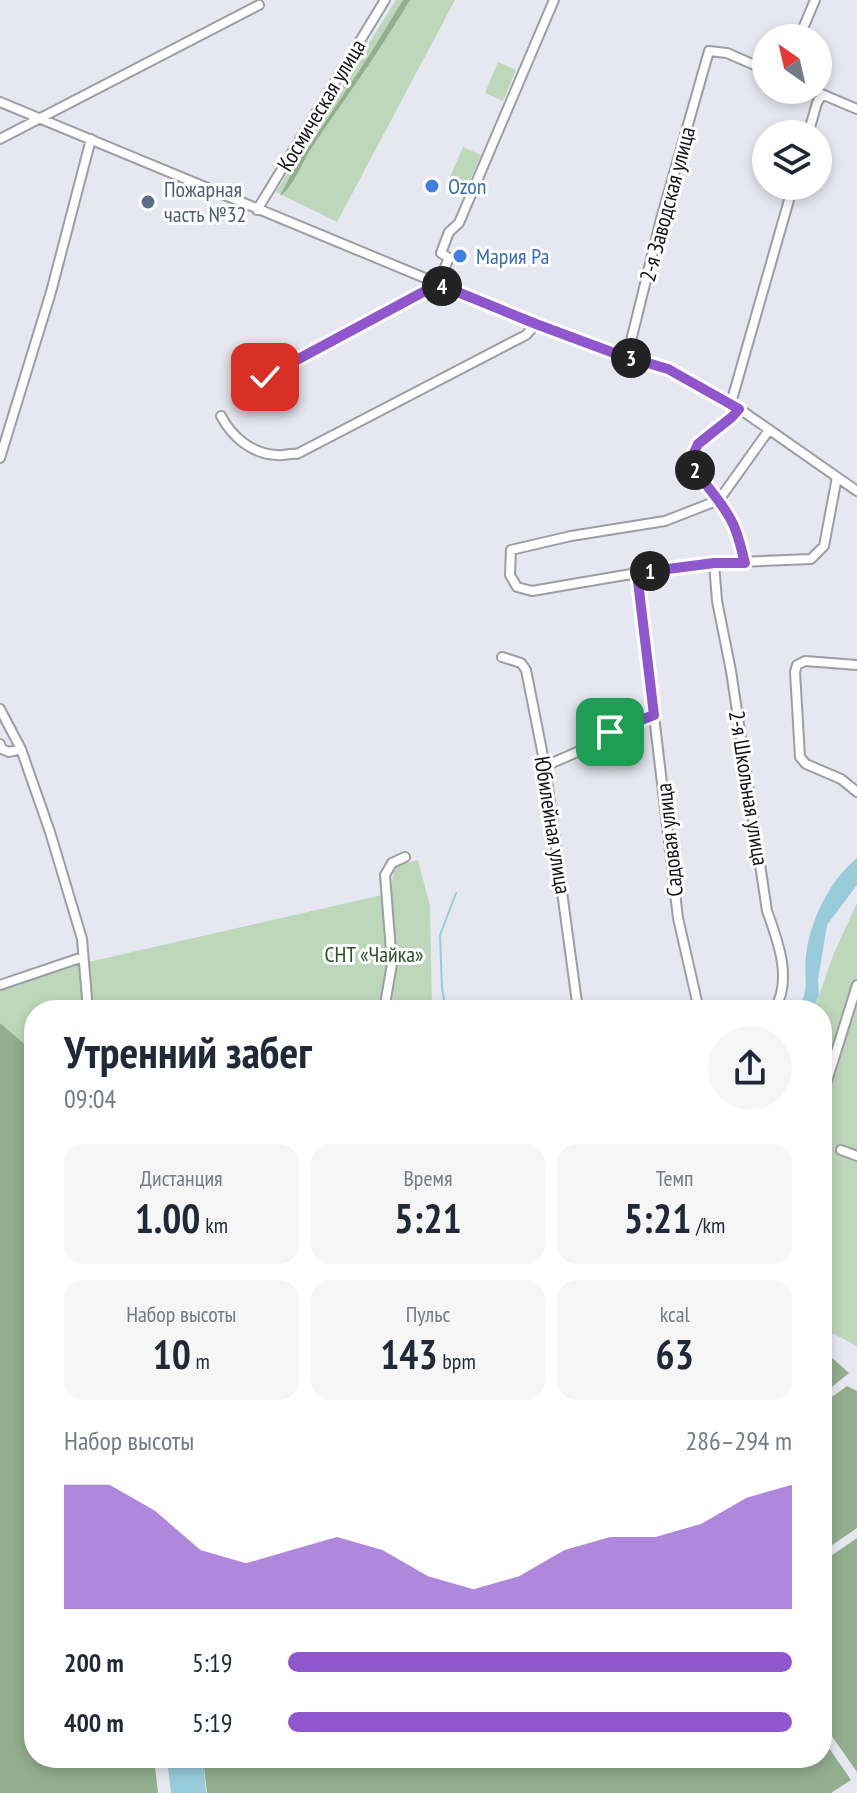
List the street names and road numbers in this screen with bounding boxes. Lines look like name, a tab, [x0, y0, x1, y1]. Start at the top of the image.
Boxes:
street label: Космическая улица	[271, 34, 371, 176]
street label: 2-я Заводская улица	[633, 123, 701, 285]
street label: 2-я Школьная улица	[723, 709, 775, 867]
street label: Юбилейная улица	[528, 754, 578, 896]
street label: Садовая улица	[649, 782, 689, 898]

